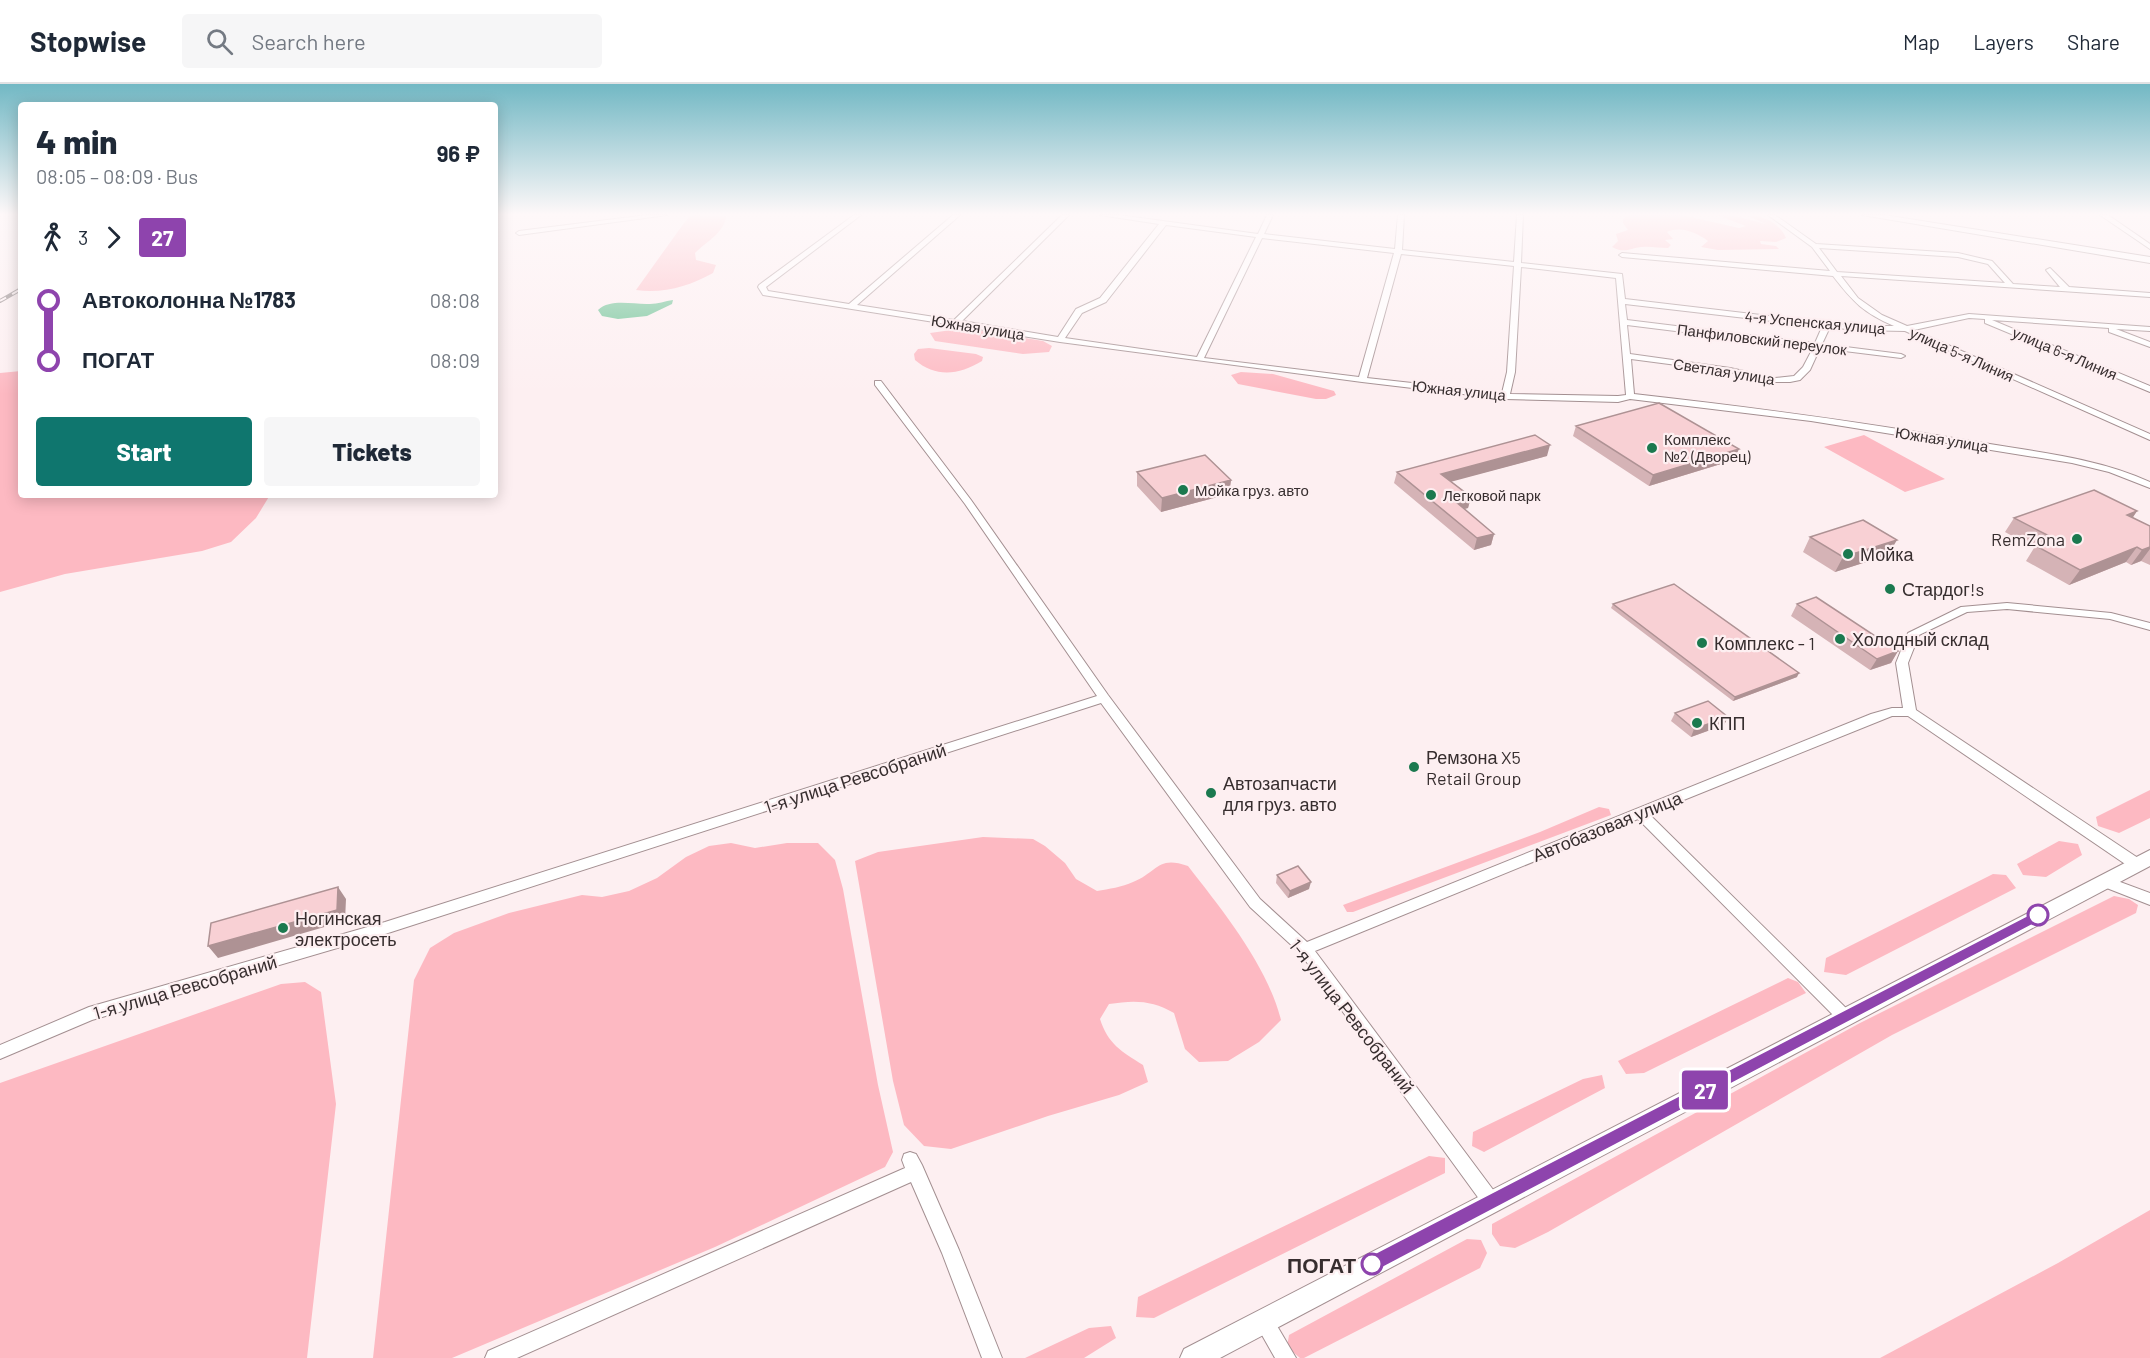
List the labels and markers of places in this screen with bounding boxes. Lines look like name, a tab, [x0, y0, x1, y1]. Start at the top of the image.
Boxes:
place label: Комплекс №2 (Дворец)	[1664, 430, 1751, 465]
marker: Комплекс №2 (Дворец)	[1645, 441, 1659, 455]
place label: Мойка груз. авто	[1195, 481, 1309, 499]
marker: Мойка груз. авто	[1176, 483, 1190, 497]
place label: Легковой парк	[1443, 486, 1541, 504]
marker: Легковой парк	[1424, 488, 1438, 502]
place label: RemZona	[1991, 528, 2065, 550]
marker: RemZona	[2070, 532, 2084, 546]
place label: Мойка	[1860, 543, 1915, 565]
marker: Мойка	[1841, 547, 1855, 561]
place label: Стардог!s	[1902, 578, 1984, 600]
marker: Стардог!s	[1883, 582, 1897, 596]
place label: Холодный склад	[1852, 628, 1989, 650]
place label: Комплекс - 1	[1714, 632, 1815, 654]
marker: Холодный склад	[1833, 632, 1847, 646]
marker: Комплекс - 1	[1695, 636, 1709, 650]
place label: КПП	[1709, 712, 1745, 734]
marker: КПП	[1690, 716, 1704, 730]
place label: Ремзона X5 Retail Group	[1426, 746, 1521, 789]
marker: Ремзона X5 Retail Group	[1407, 760, 1421, 774]
place label: Автозапчасти для груз. авто	[1223, 772, 1337, 815]
marker: Автозапчасти для груз. авто	[1204, 786, 1218, 800]
unlabelled marker	[2027, 904, 2049, 926]
place label: Ногинская электросеть	[295, 907, 397, 950]
marker: Ногинская электросеть	[276, 921, 290, 935]
place label: ПОГАТ	[1287, 1252, 1356, 1277]
marker: ПОГАТ	[1361, 1253, 1383, 1275]

